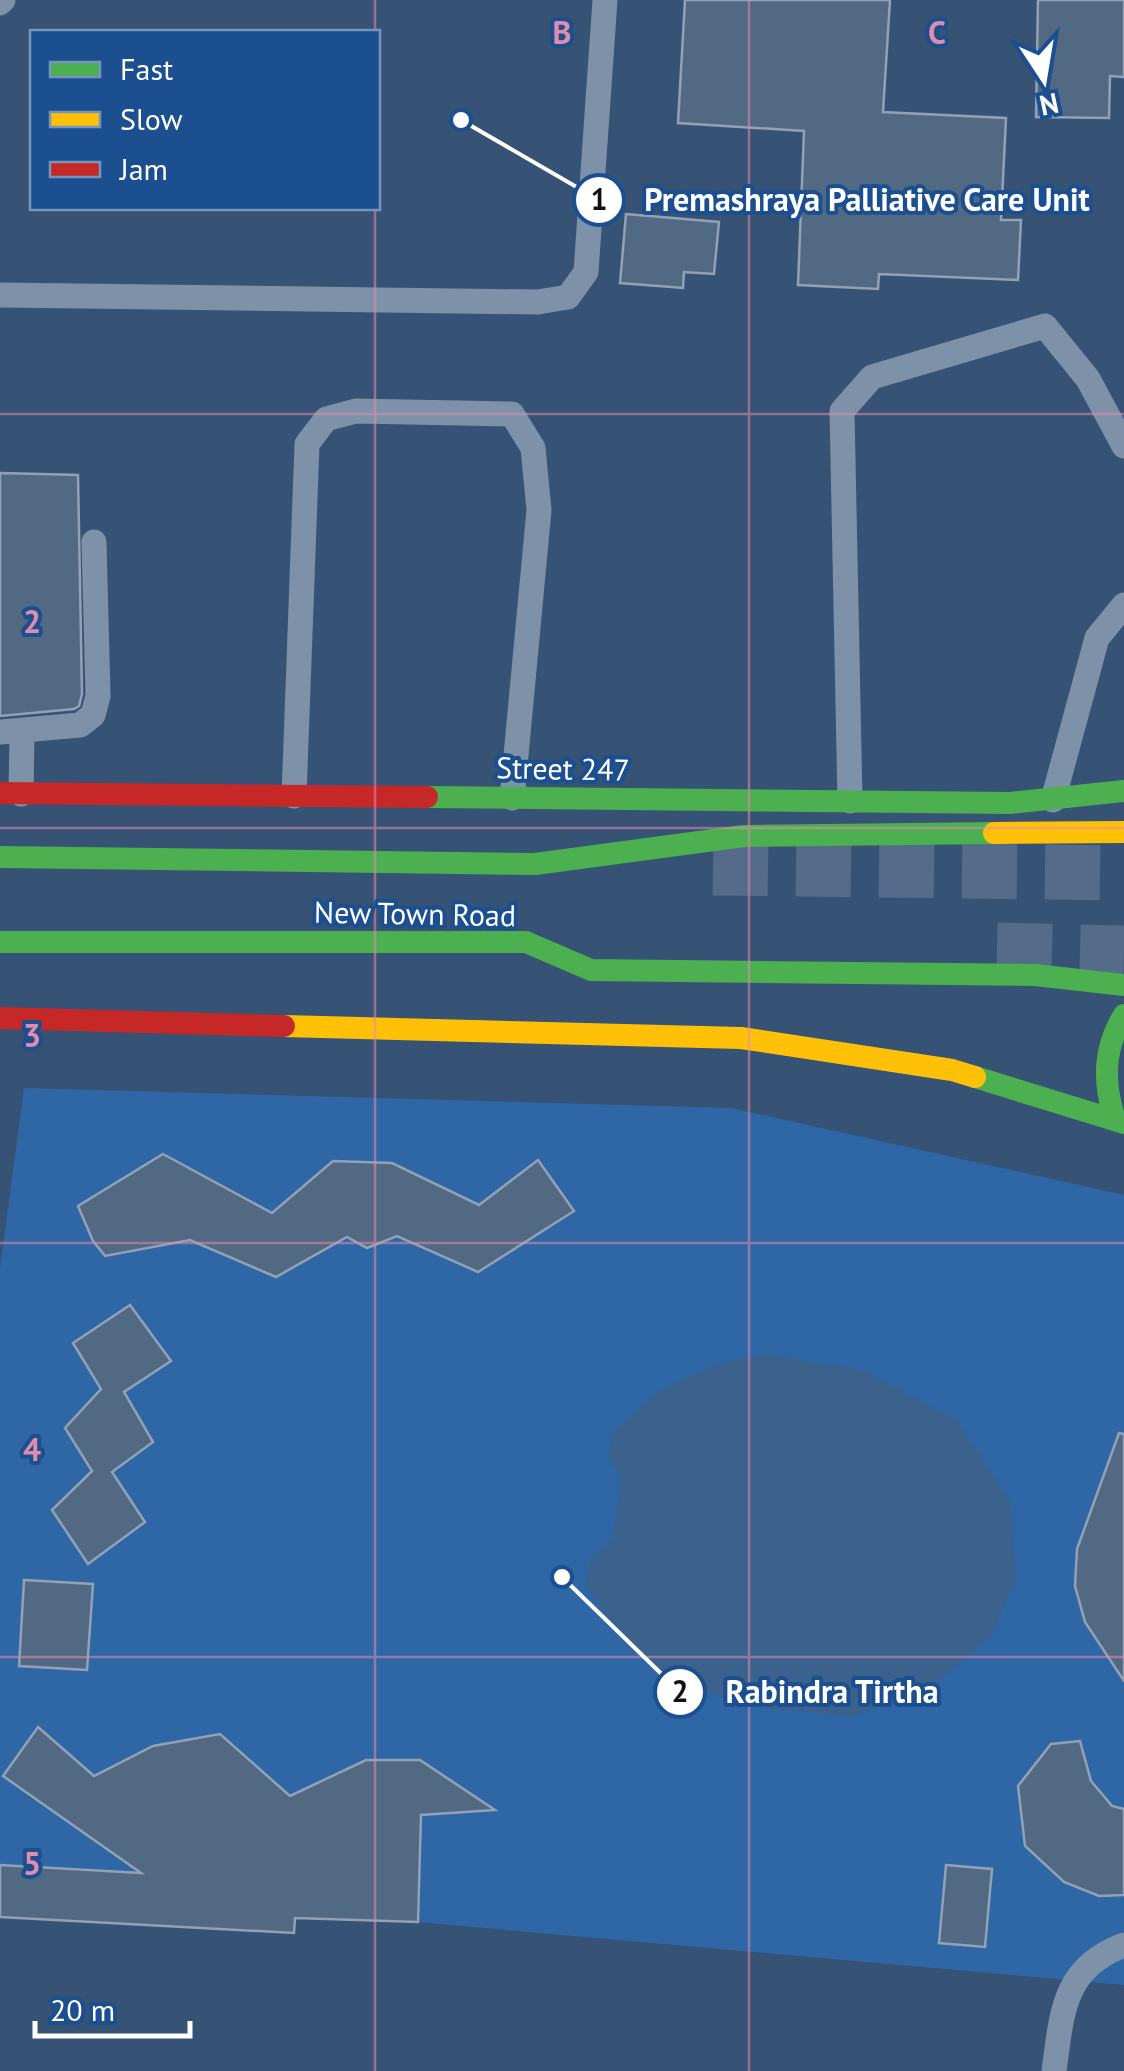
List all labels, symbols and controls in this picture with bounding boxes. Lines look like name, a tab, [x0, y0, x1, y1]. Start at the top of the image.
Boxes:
text: B	[553, 11, 571, 53]
text: C	[928, 11, 946, 53]
legend	[30, 30, 380, 210]
north arrow	[994, 30, 1094, 130]
text: Fast	[120, 49, 173, 88]
text: N	[1036, 85, 1062, 125]
text: Slow	[120, 99, 183, 138]
text: Jam	[118, 149, 168, 188]
callout: Premashraya Palliative Care Unit	[574, 169, 1110, 231]
text: Premashraya Palliative Care Unit	[644, 178, 1091, 220]
text: 1	[590, 179, 608, 218]
text: 2	[23, 600, 41, 642]
street label: Street 247	[496, 747, 630, 789]
street label: New Town Road	[314, 892, 516, 934]
text: 3	[23, 1014, 41, 1056]
text: 4	[23, 1428, 41, 1470]
callout: Rabindra Tirtha	[655, 1661, 959, 1723]
text: Rabindra Tirtha	[725, 1670, 939, 1712]
text: 2	[671, 1671, 689, 1710]
text: 5	[23, 1842, 41, 1884]
scale bar	[35, 1976, 190, 2038]
text: 20 m	[50, 1990, 115, 2029]

